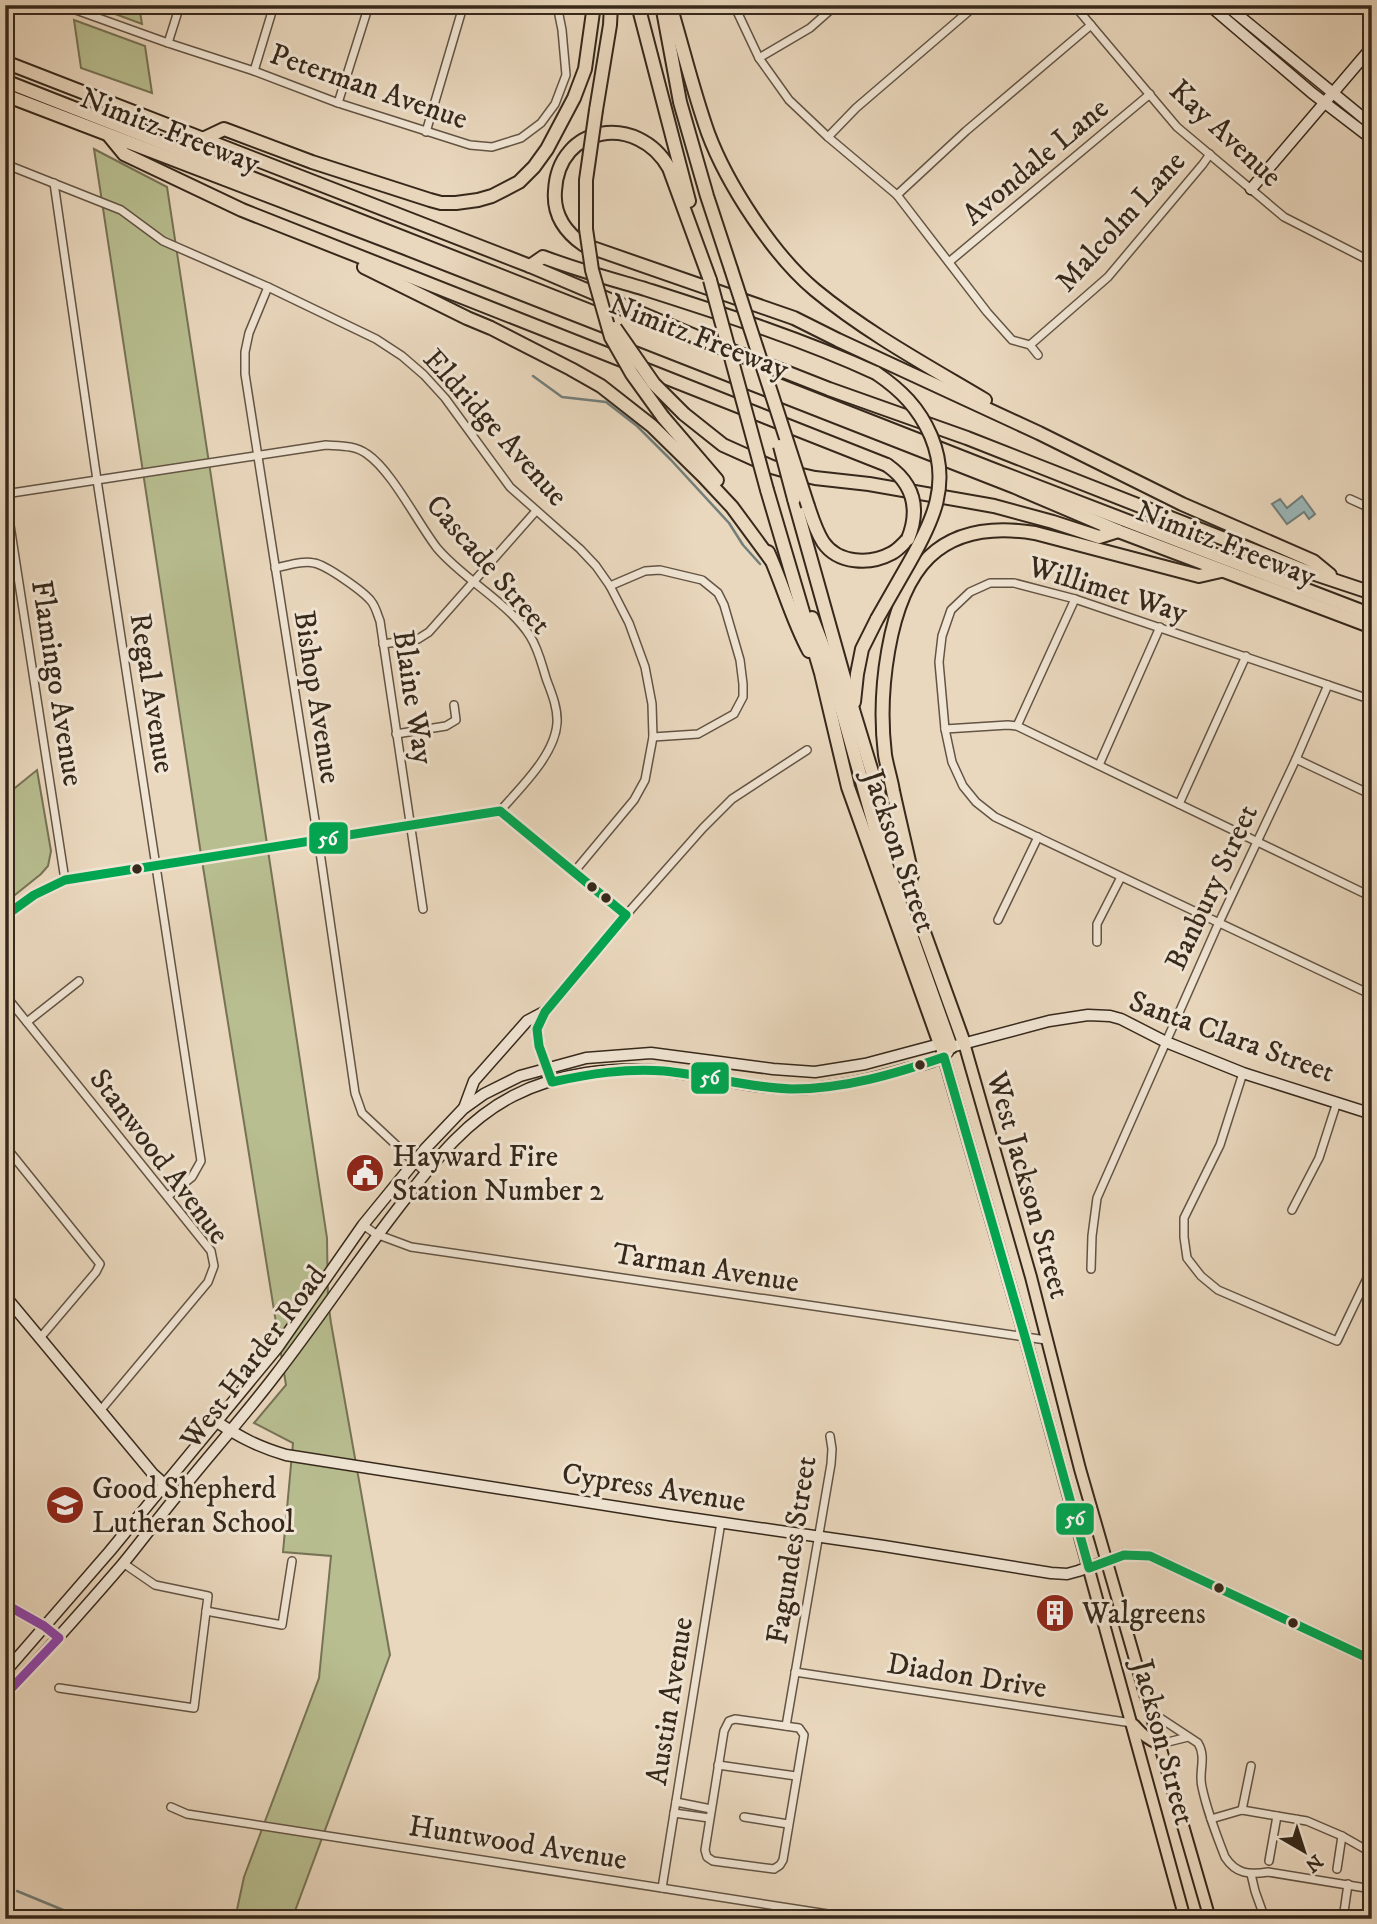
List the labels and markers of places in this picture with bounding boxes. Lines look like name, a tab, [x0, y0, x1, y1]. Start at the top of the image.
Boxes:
unlabelled marker	[130, 862, 144, 876]
unlabelled marker	[585, 880, 599, 894]
unlabelled marker	[599, 891, 613, 905]
unlabelled marker	[913, 1058, 927, 1072]
place label: Hayward Fire Station Number 2	[392, 1139, 604, 1210]
public building icon: Hayward Fire Station Number 2	[344, 1152, 386, 1194]
place label: Good Shepherd Lutheran School	[92, 1471, 294, 1542]
school or university icon: Good Shepherd Lutheran School	[44, 1484, 86, 1526]
unlabelled marker	[1212, 1581, 1226, 1595]
building icon: Walgreens	[1034, 1592, 1076, 1634]
place label: Walgreens	[1081, 1596, 1206, 1633]
unlabelled marker	[1286, 1616, 1300, 1630]

